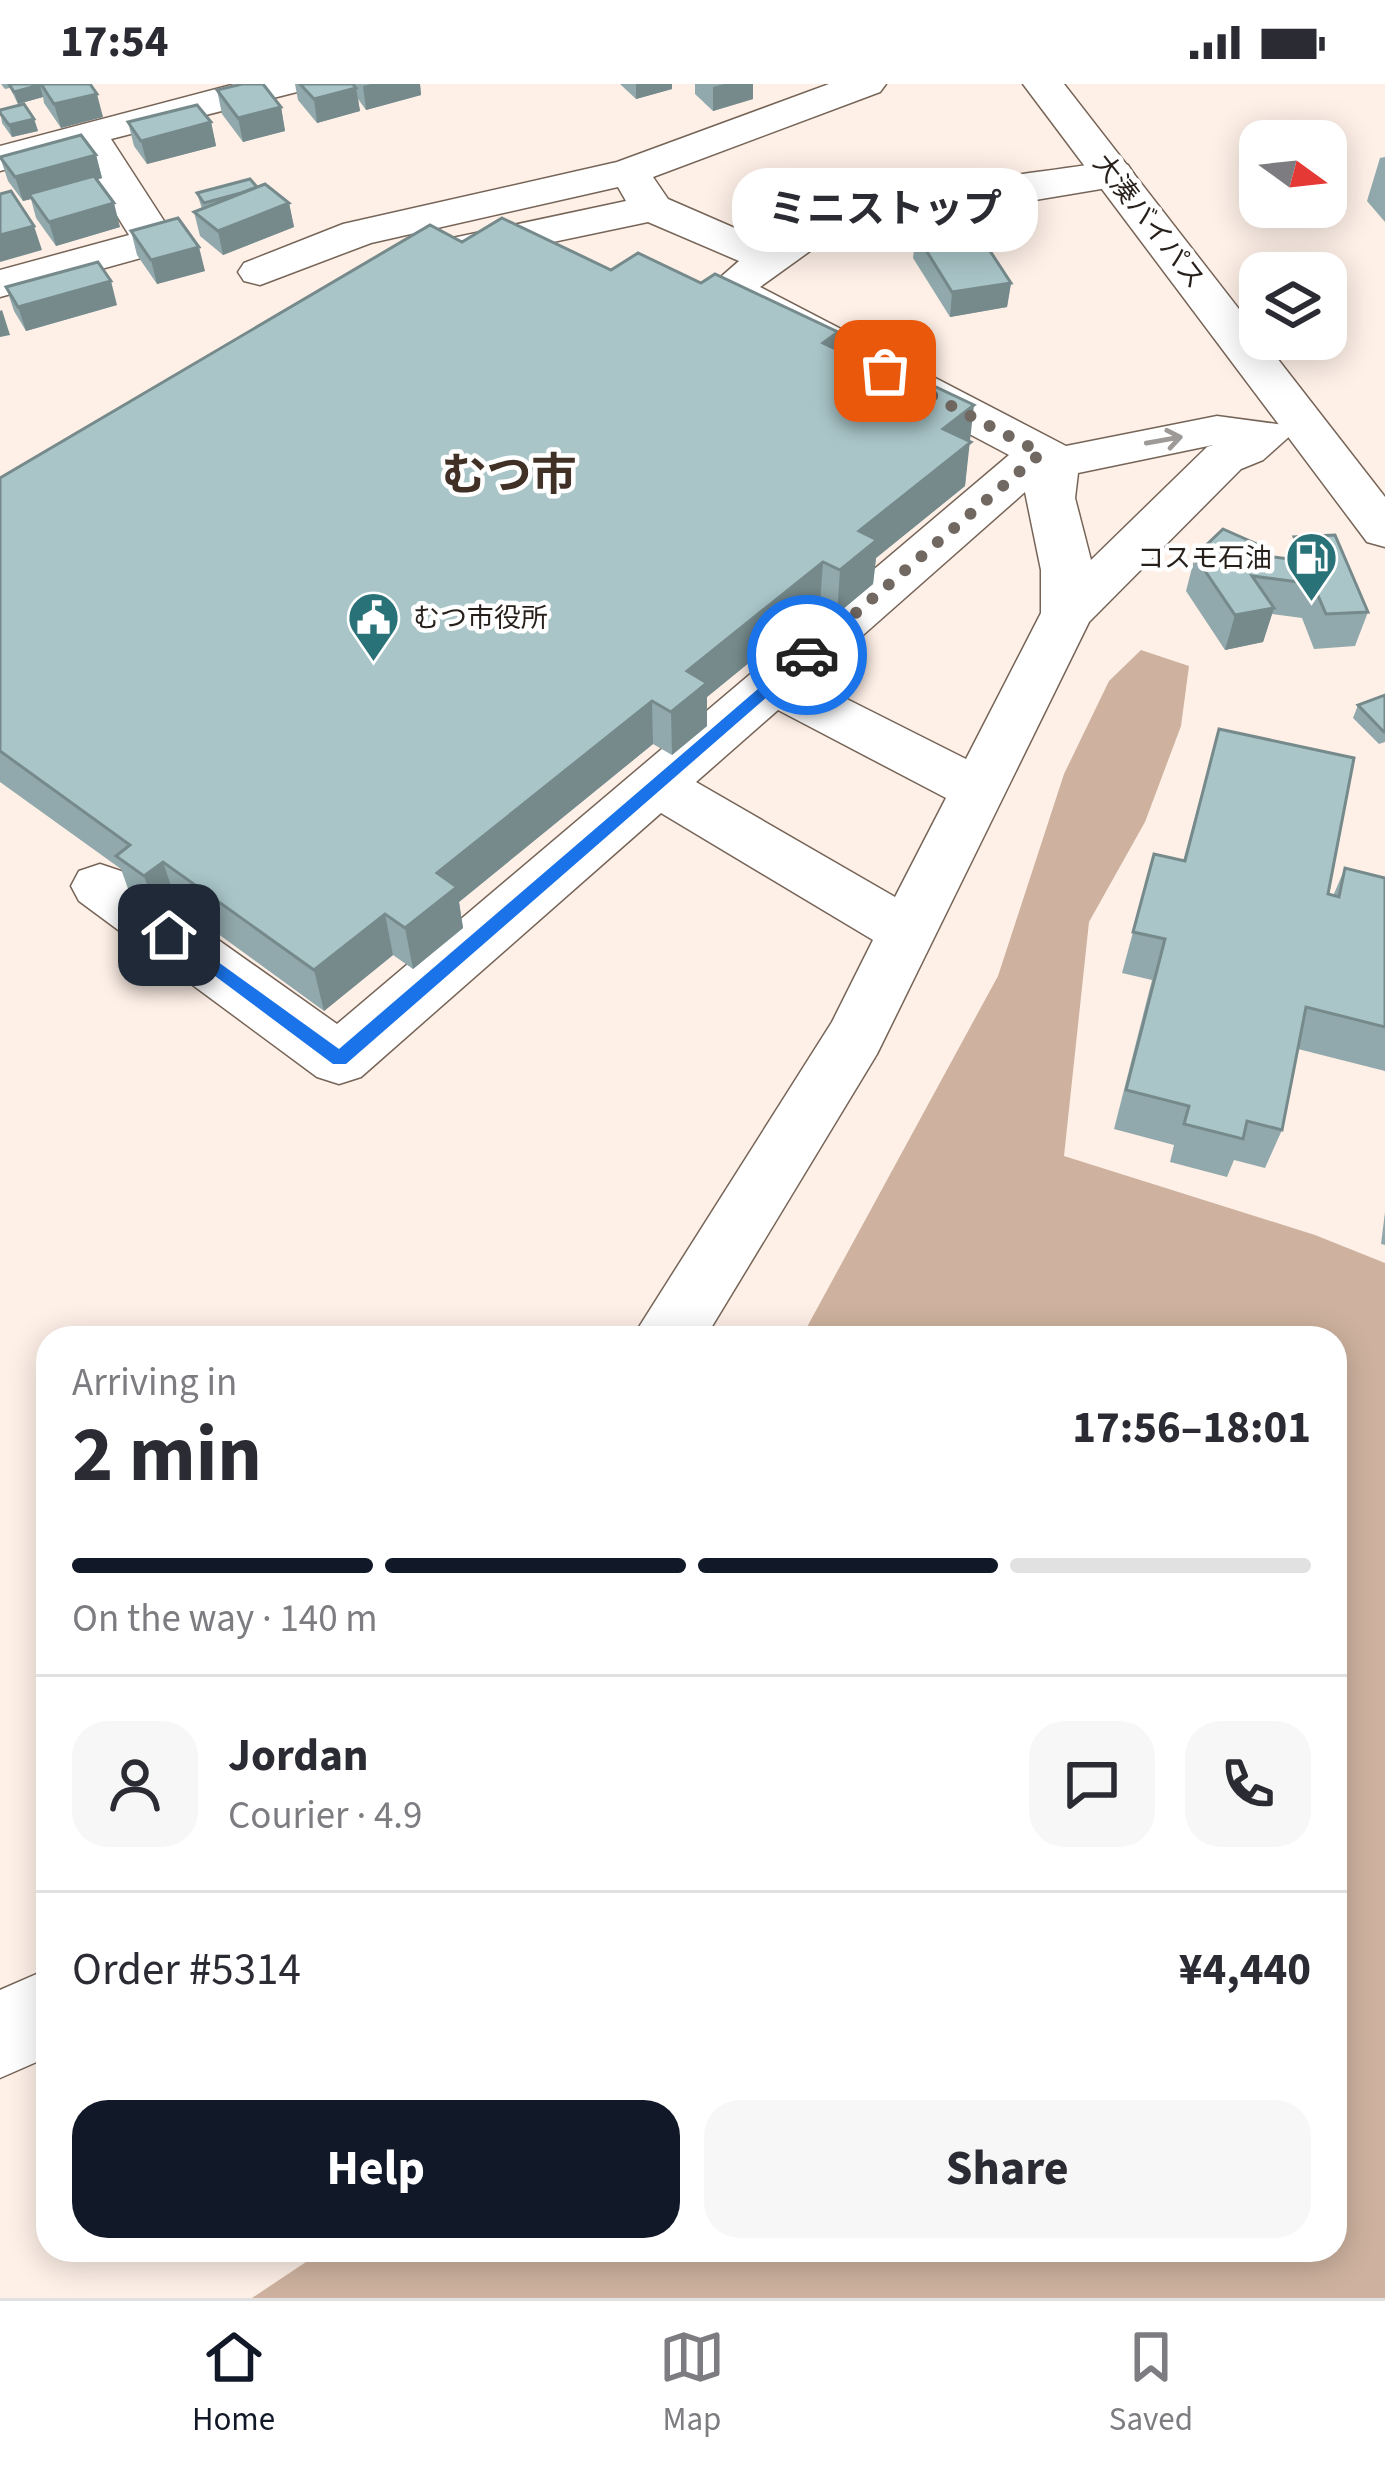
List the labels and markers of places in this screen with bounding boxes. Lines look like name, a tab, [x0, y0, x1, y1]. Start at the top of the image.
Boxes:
callout: ミニストップ	[732, 167, 1038, 251]
pin	[834, 320, 936, 422]
fuel station icon: コスモ石油	[1283, 530, 1339, 604]
place label: コスモ石油	[1137, 539, 1272, 578]
public building icon: むつ市役所	[346, 590, 402, 664]
place label: むつ市役所	[413, 599, 548, 638]
pin	[118, 884, 220, 986]

